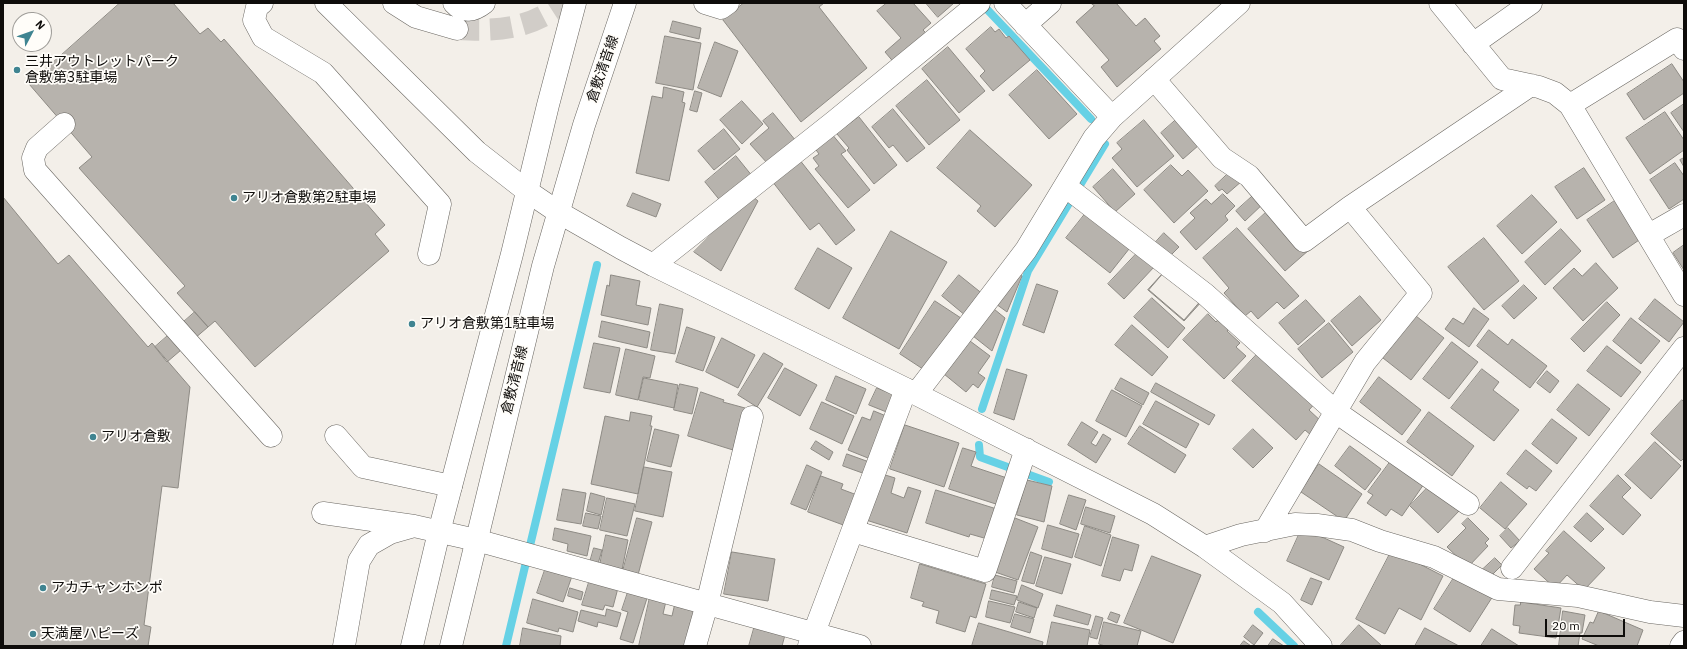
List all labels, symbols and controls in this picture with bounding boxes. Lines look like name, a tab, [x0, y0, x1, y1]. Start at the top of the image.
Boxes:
north arrow	[12, 12, 52, 52]
text: N	[32, 17, 48, 32]
street label: 倉敷清音線	[584, 33, 622, 105]
place label: 三井アウトレットパーク 倉敷第3駐車場	[25, 54, 179, 86]
marker: 三井アウトレットパーク 倉敷第3駐車場	[12, 65, 22, 75]
place label: アリオ倉敷第2駐車場	[242, 190, 376, 206]
marker: アリオ倉敷第2駐車場	[229, 193, 239, 203]
place label: アリオ倉敷第1駐車場	[420, 316, 554, 332]
marker: アリオ倉敷第1駐車場	[407, 319, 417, 329]
street label: 倉敷清音線	[498, 344, 532, 416]
place label: アリオ倉敷	[101, 429, 171, 445]
marker: アリオ倉敷	[88, 432, 98, 442]
place label: アカチャンホンポ	[51, 580, 163, 596]
marker: アカチャンホンポ	[38, 583, 48, 593]
scale bar	[1547, 611, 1627, 637]
text: 20 m	[1552, 618, 1580, 633]
place label: 天満屋ハピーズ	[41, 626, 139, 642]
marker: 天満屋ハピーズ	[28, 629, 38, 639]

